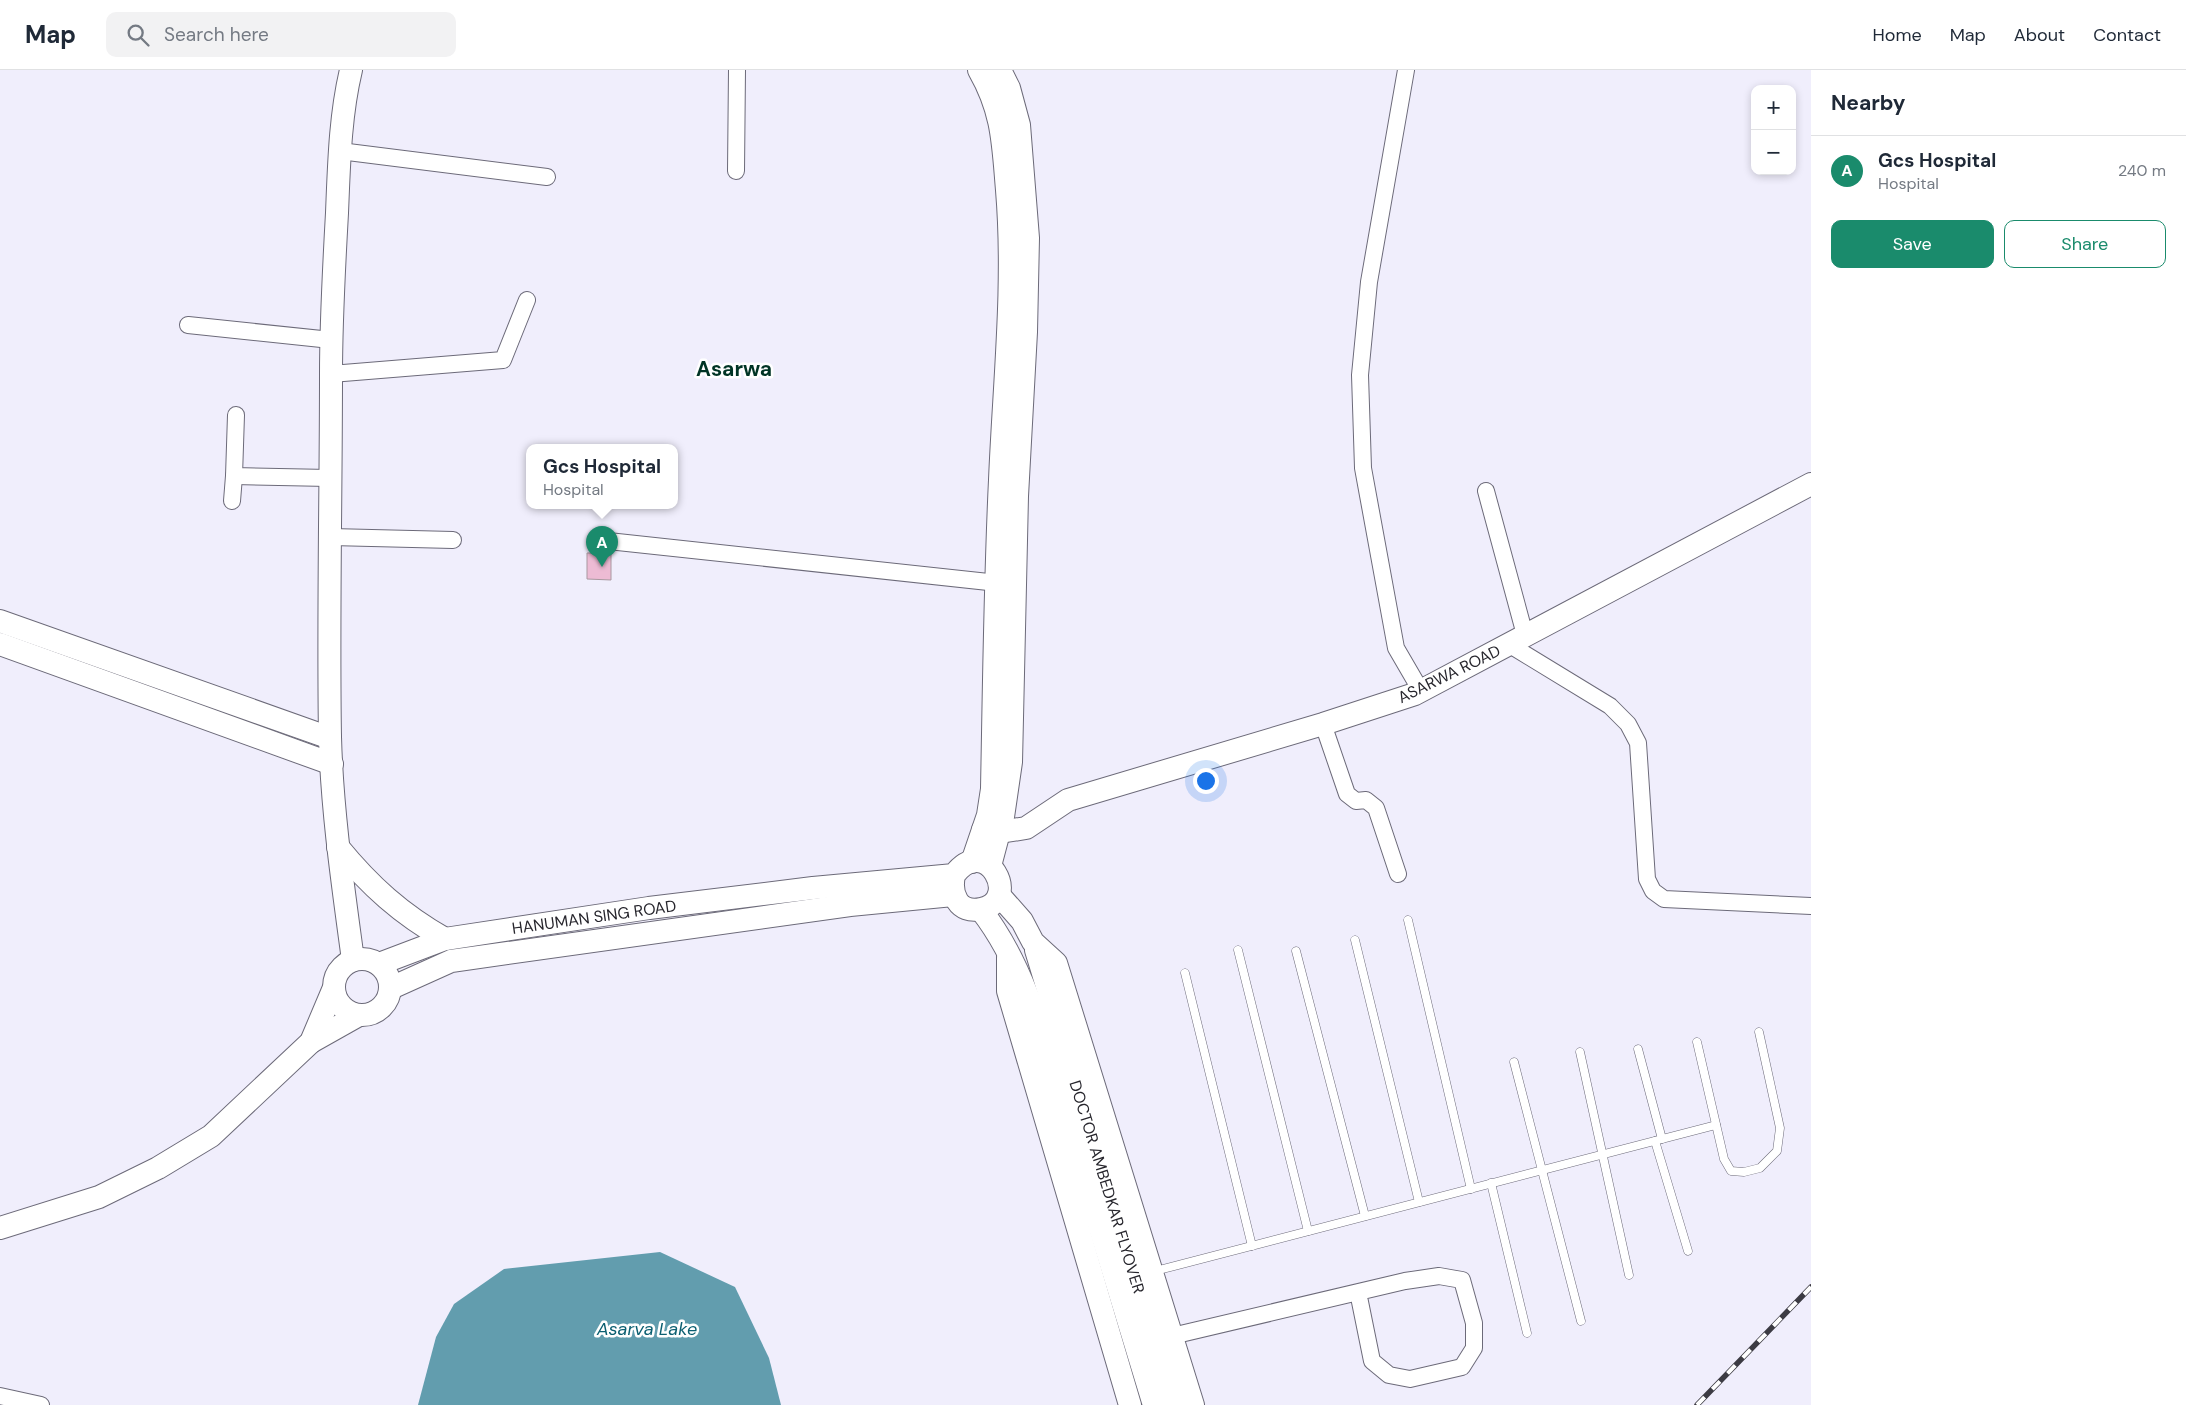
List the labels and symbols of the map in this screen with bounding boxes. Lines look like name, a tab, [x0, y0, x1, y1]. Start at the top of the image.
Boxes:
district label: Asarwa	[696, 355, 772, 383]
pin: A	[586, 526, 618, 567]
street label: ASARWA ROAD	[1394, 640, 1504, 708]
your location	[1193, 768, 1219, 794]
street label: HANUMAN SING ROAD	[511, 895, 677, 939]
street label: DOCTOR AMBEDKAR FLYOVER	[1065, 1078, 1149, 1296]
water label: Asarva Lake	[596, 1317, 697, 1341]

